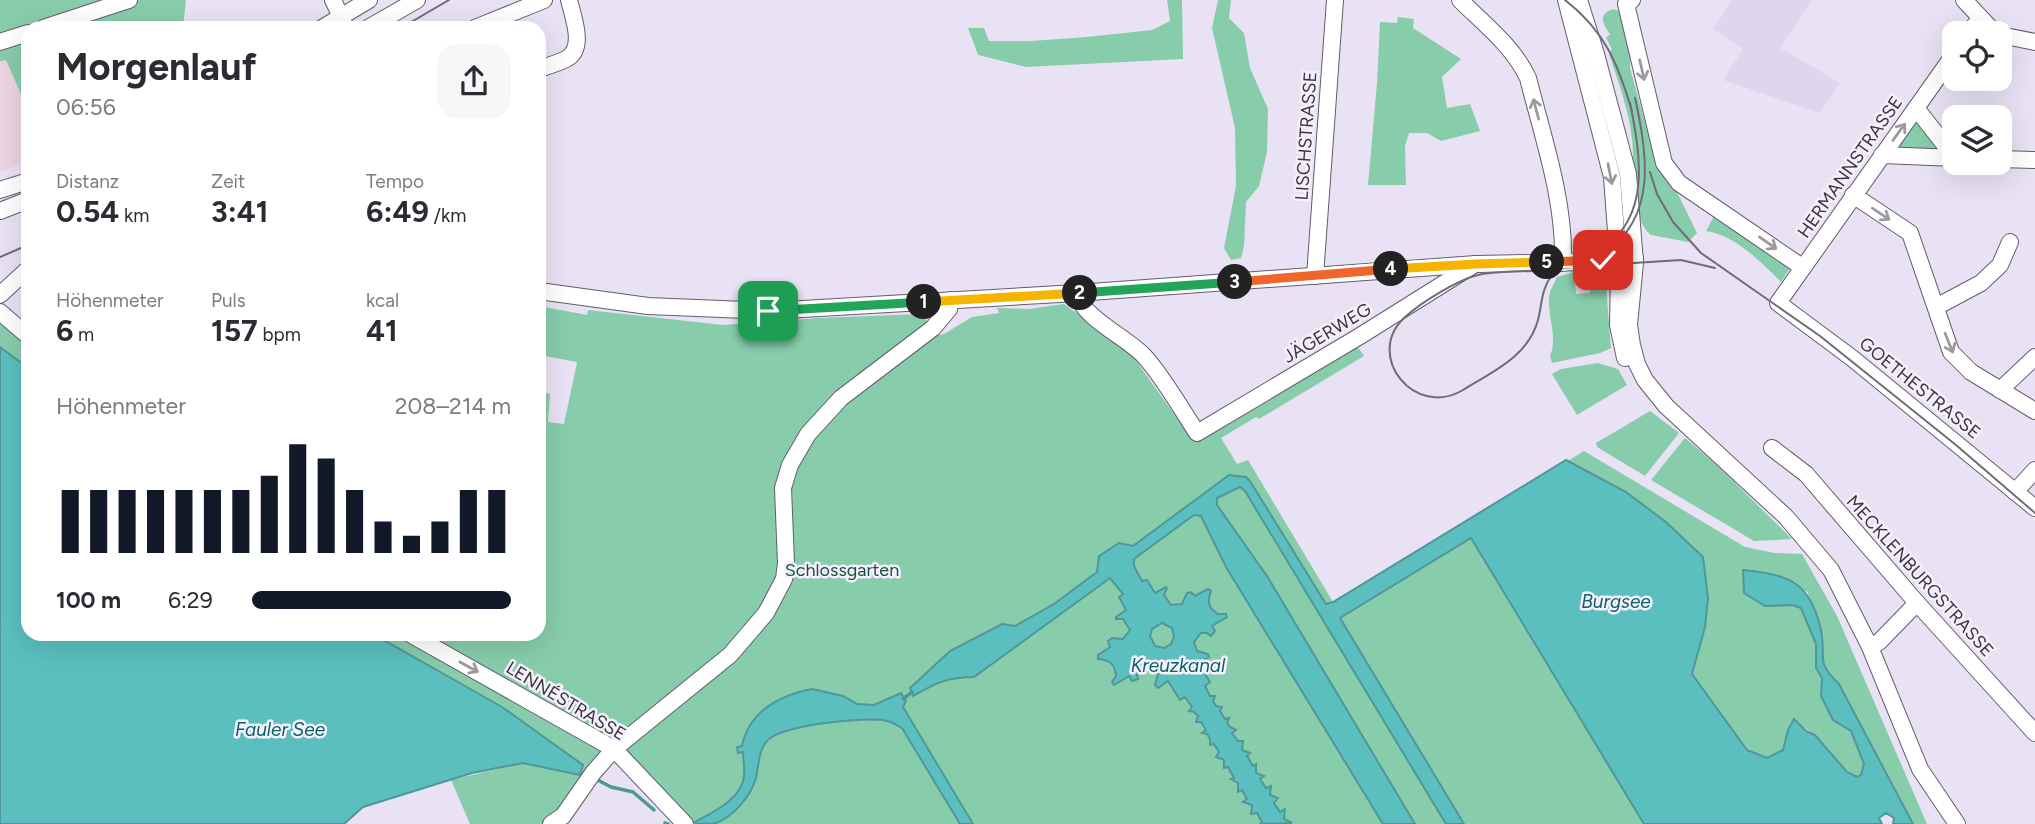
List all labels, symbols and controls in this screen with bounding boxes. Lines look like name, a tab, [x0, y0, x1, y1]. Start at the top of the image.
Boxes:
map controls	[1942, 21, 2012, 175]
button: locate	[1942, 21, 2012, 91]
text: Morgenlauf	[56, 44, 257, 90]
button: share	[437, 44, 511, 118]
one-way arrow	[1636, 58, 1649, 81]
street label: LISCHSTRASSE	[1291, 71, 1321, 201]
street label: HERMANNSTRASSE	[1793, 92, 1907, 242]
text: 06:56	[56, 93, 116, 121]
one-way arrow	[1529, 98, 1542, 120]
button: layers	[1942, 105, 2012, 175]
one-way arrow	[1892, 123, 1906, 142]
one-way arrow	[1604, 162, 1618, 185]
text: Distanz	[56, 170, 119, 193]
text: Zeit	[211, 170, 245, 193]
text: Tempo	[366, 170, 424, 193]
text: 0.54	[56, 193, 119, 230]
text: 3:41	[211, 193, 268, 230]
text: 6:49	[366, 193, 429, 230]
text: km	[119, 204, 149, 227]
text: /km	[429, 204, 466, 227]
one-way arrow	[1871, 207, 1891, 221]
pin	[1573, 230, 1633, 290]
one-way arrow	[1758, 236, 1777, 250]
icon: check	[1584, 241, 1622, 279]
pin: 5	[1530, 244, 1564, 280]
text: 5	[1541, 250, 1552, 273]
pin: 4	[1374, 252, 1408, 286]
text: 4	[1384, 257, 1397, 280]
pin: 3	[1218, 264, 1252, 300]
text: 3	[1229, 270, 1240, 293]
pin: 2	[1062, 276, 1098, 310]
pin	[738, 281, 798, 341]
text: 2	[1074, 281, 1085, 304]
pin: 1	[906, 284, 942, 320]
text: Höhenmeter	[56, 289, 163, 312]
text: Puls	[211, 289, 246, 312]
text: kcal	[366, 289, 399, 312]
text: 1	[919, 290, 928, 313]
icon: arrive	[749, 292, 787, 330]
street label: JÄGERWEG	[1279, 298, 1375, 368]
text: 6	[56, 312, 73, 349]
text: 157	[211, 312, 258, 349]
text: 41	[366, 312, 398, 349]
text: m	[73, 323, 94, 346]
text: bpm	[258, 323, 301, 346]
street label: GOETHESTRASSE	[1855, 332, 1985, 444]
one-way arrow	[1943, 332, 1956, 354]
text: Höhenmeter	[56, 392, 186, 420]
text: 208–214 m	[395, 392, 511, 420]
street label: MECKLENBURGSTRASSE	[1842, 491, 1998, 661]
park label: Schlossgarten	[785, 559, 899, 581]
text: 100 m	[56, 586, 121, 614]
text: 6:29	[168, 586, 213, 614]
water label: Burgsee	[1581, 590, 1651, 613]
water label: Kreuzkanal	[1131, 654, 1226, 677]
street label: LENNÉSTRASSE	[502, 657, 630, 745]
one-way arrow	[459, 660, 479, 674]
water label: Fauler See	[235, 718, 326, 741]

